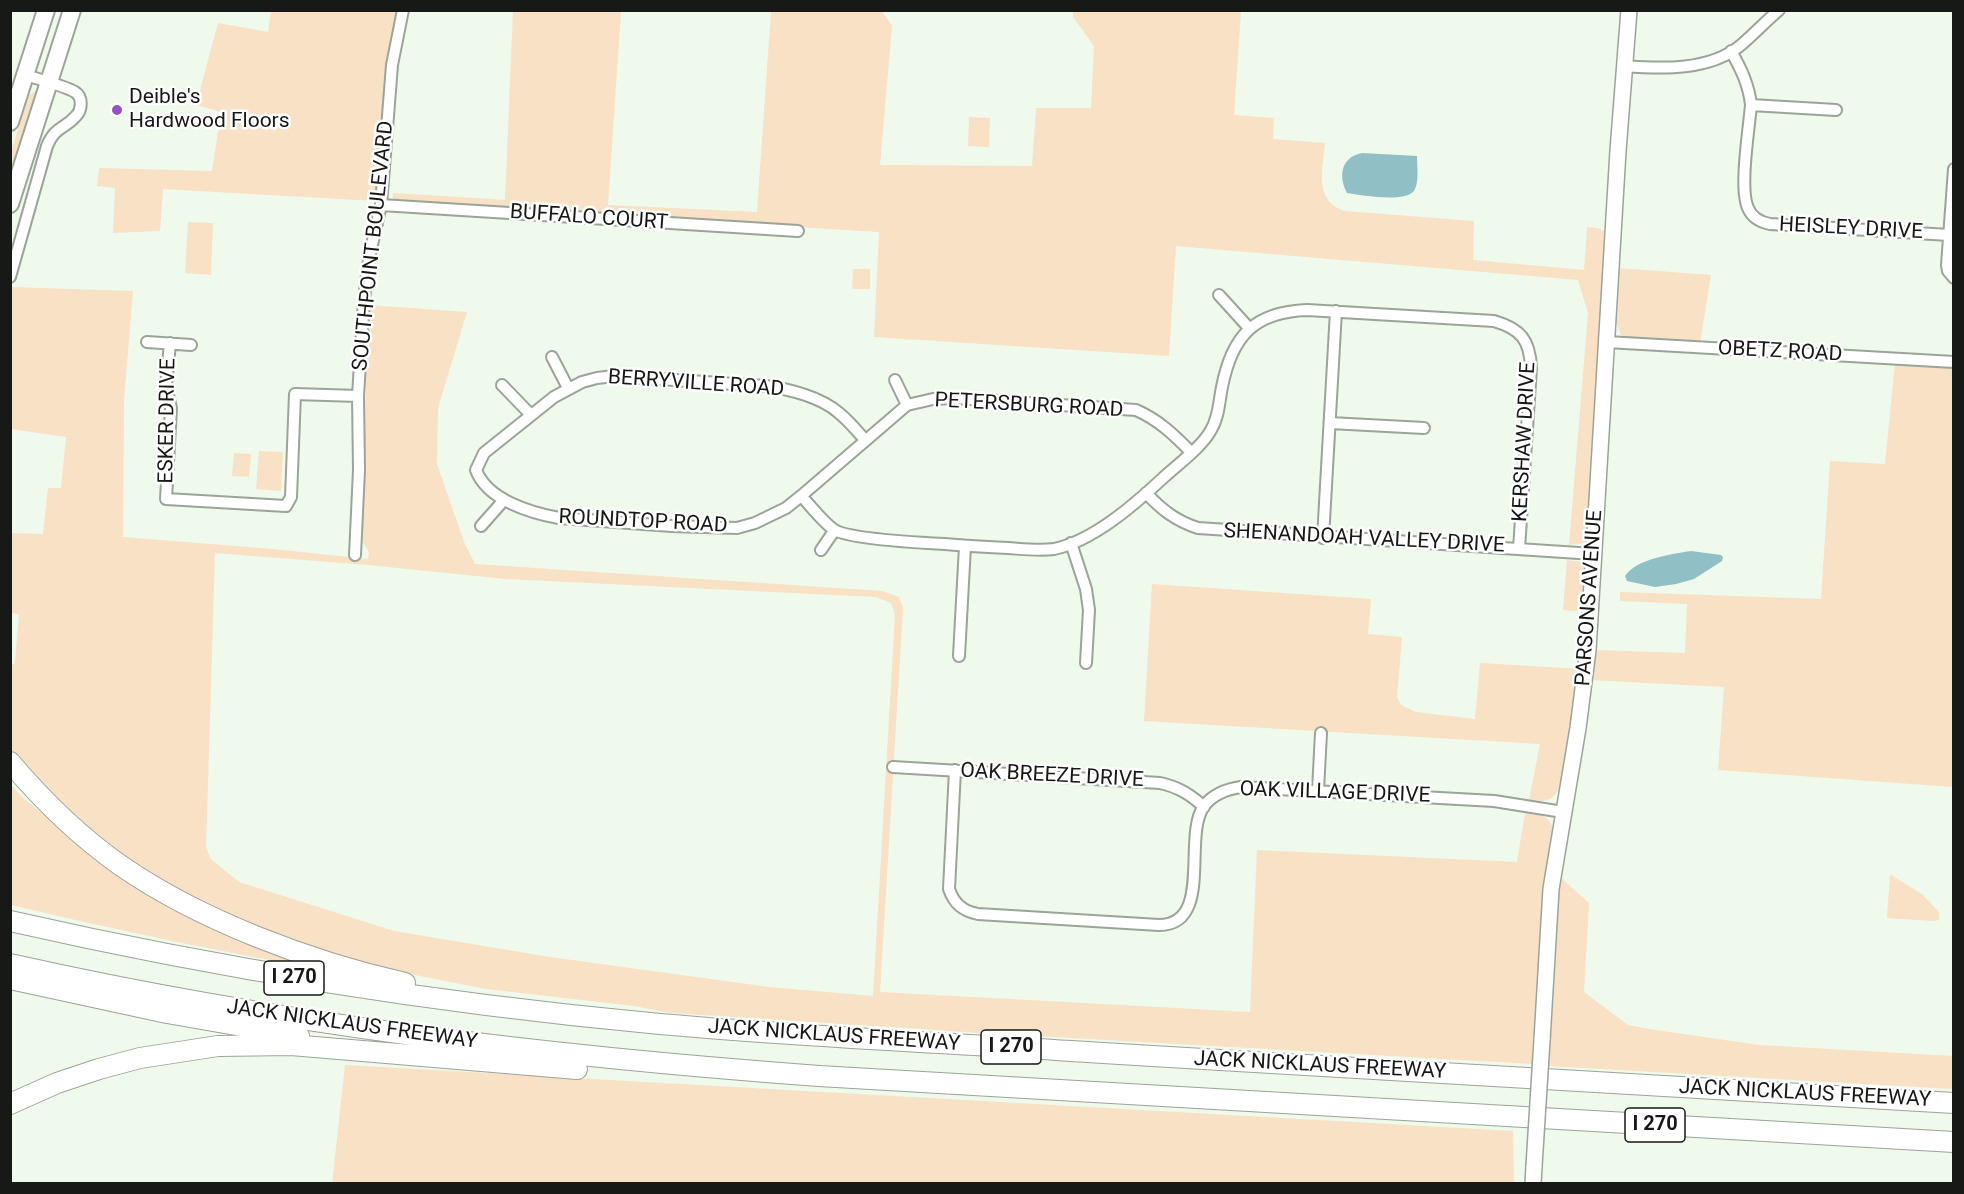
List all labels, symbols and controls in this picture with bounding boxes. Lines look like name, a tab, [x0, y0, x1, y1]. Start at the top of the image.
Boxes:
place label: Deible's Hardwood Floors	[129, 85, 290, 135]
marker: Deible's Hardwood Floors	[110, 103, 124, 117]
street label: SOUTHPOINT BOULEVARD	[348, 120, 400, 372]
street label: BUFFALO COURT	[509, 200, 669, 236]
street label: HEISLEY DRIVE	[1778, 213, 1924, 245]
street label: OBETZ ROAD	[1717, 336, 1843, 368]
street label: ESKER DRIVE	[154, 358, 182, 484]
street label: KERSHAW DRIVE	[1508, 361, 1542, 523]
street label: BERRYVILLE ROAD	[607, 365, 785, 403]
street label: PETERSBURG ROAD	[934, 388, 1124, 424]
street label: ROUNDTOP ROAD	[558, 505, 728, 539]
street label: PARSONS AVENUE	[1571, 509, 1609, 687]
street label: SHENANDOAH VALLEY DRIVE	[1223, 519, 1505, 559]
street label: OAK BREEZE DRIVE	[960, 759, 1144, 793]
street label: OAK VILLAGE DRIVE	[1239, 777, 1431, 809]
road number: I 270	[264, 961, 324, 995]
street label: JACK NICKLAUS FREEWAY	[225, 995, 479, 1055]
street label: JACK NICKLAUS FREEWAY	[707, 1015, 961, 1057]
road number: I 270	[981, 1030, 1041, 1064]
street label: JACK NICKLAUS FREEWAY	[1193, 1047, 1447, 1085]
street label: JACK NICKLAUS FREEWAY	[1678, 1075, 1932, 1113]
road number: I 270	[1625, 1108, 1685, 1142]

